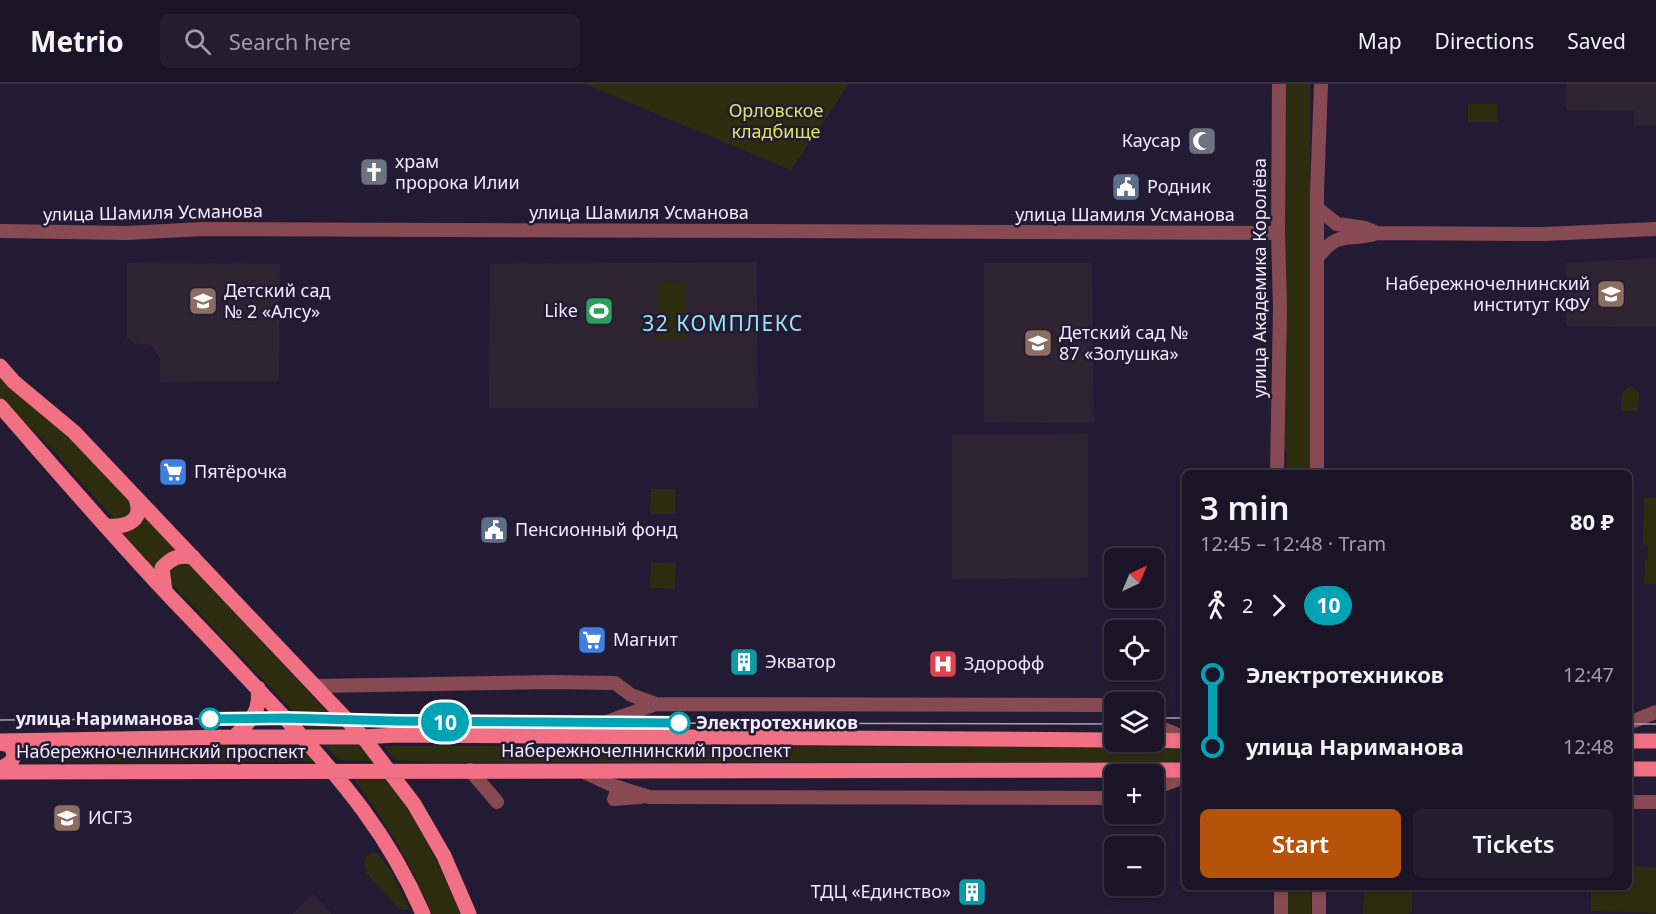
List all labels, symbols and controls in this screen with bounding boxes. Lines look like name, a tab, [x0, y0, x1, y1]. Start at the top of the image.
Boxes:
search box	[160, 14, 580, 68]
text: Metrio	[30, 22, 124, 60]
icon: search	[181, 25, 214, 58]
text: Search here	[229, 26, 351, 56]
text: Map	[1358, 27, 1402, 55]
text: Directions	[1435, 27, 1534, 55]
text: Saved	[1567, 27, 1626, 55]
park label: Орловское кладбище	[729, 98, 823, 143]
mosque icon: Каусар	[1186, 125, 1218, 157]
place label: Каусар	[1122, 128, 1181, 152]
place label: храм пророка Илии	[395, 149, 520, 194]
church icon: храм пророка Илии	[358, 156, 390, 188]
street label: улица Академика Королёва	[1247, 158, 1271, 398]
public building icon: Родник	[1110, 171, 1142, 203]
place label: Родник	[1147, 174, 1211, 198]
street label: улица Шамиля Усманова	[43, 198, 263, 226]
street label: улица Шамиля Усманова	[529, 200, 749, 224]
street label: улица Шамиля Усманова	[1015, 202, 1235, 226]
place label: Набережночелнинский институт КФУ	[1385, 271, 1591, 316]
place label: Детский сад № 2 «Алсу»	[224, 278, 330, 323]
school or university icon: Набережночелнинский институт КФУ	[1595, 278, 1627, 310]
school or university icon: Детский сад № 2 «Алсу»	[187, 285, 219, 317]
sports icon: Like	[583, 295, 615, 327]
place label: Like	[544, 298, 578, 322]
district label: 32 КОМПЛЕКС	[642, 309, 804, 337]
place label: Детский сад № 87 «Золушка»	[1059, 320, 1188, 365]
school or university icon: Детский сад № 87 «Золушка»	[1022, 327, 1054, 359]
supermarket icon: Пятёрочка	[157, 456, 189, 488]
place label: Пятёрочка	[194, 459, 287, 483]
text: 3 min	[1200, 485, 1290, 530]
text: 80 ₽	[1570, 506, 1614, 536]
public building icon: Пенсионный фонд	[478, 514, 510, 546]
place label: Пенсионный фонд	[515, 517, 678, 541]
text: 12:45 – 12:48 · Tram	[1200, 530, 1386, 557]
north arrow	[1104, 548, 1164, 608]
map controls	[1104, 548, 1164, 896]
icon: walk	[1200, 589, 1233, 622]
icon: forward	[1262, 589, 1295, 622]
text: 10	[1316, 591, 1340, 619]
text: 2	[1242, 592, 1253, 619]
button: locate	[1104, 620, 1164, 680]
supermarket icon: Магнит	[576, 624, 608, 656]
place label: Магнит	[613, 627, 678, 651]
building icon: Экватор	[728, 646, 760, 678]
hospital icon: Здорофф	[927, 648, 959, 680]
place label: Экватор	[765, 649, 836, 673]
place label: Здорофф	[964, 651, 1044, 675]
text: Электротехников	[1246, 659, 1444, 689]
text: 12:47	[1563, 661, 1614, 688]
button: layers	[1104, 692, 1164, 752]
line badge: 10	[418, 702, 472, 742]
place label: улица Нариманова	[15, 706, 194, 730]
marker: улица Нариманова	[199, 708, 221, 730]
text: 10	[433, 708, 457, 736]
place label: Электротехников	[696, 710, 858, 734]
marker: Электротехников	[668, 712, 690, 734]
text: улица Нариманова	[1246, 731, 1464, 761]
text: 12:48	[1563, 733, 1614, 760]
street label: Набережночелнинский проспект	[501, 738, 792, 762]
street label: Набережночелнинский проспект	[16, 739, 307, 763]
button: +	[1104, 764, 1164, 824]
school or university icon: ИСГЗ	[51, 802, 83, 834]
place label: ИСГЗ	[88, 805, 133, 829]
button: Start	[1200, 809, 1401, 878]
button: Tickets	[1413, 809, 1614, 878]
button: −	[1104, 836, 1164, 896]
building icon: ТДЦ «Единство»	[956, 876, 988, 908]
place label: ТДЦ «Единство»	[811, 879, 951, 903]

